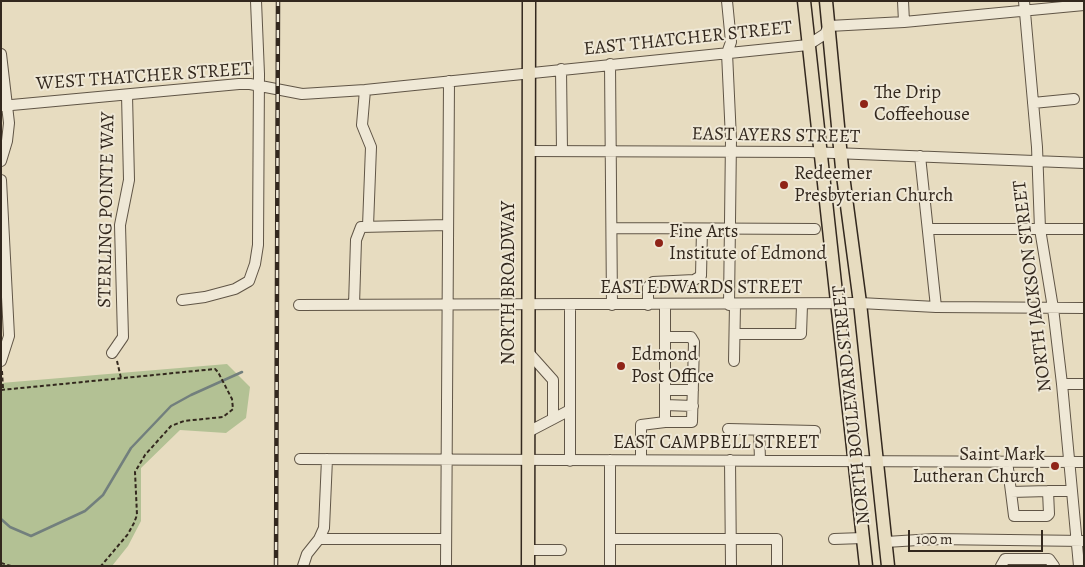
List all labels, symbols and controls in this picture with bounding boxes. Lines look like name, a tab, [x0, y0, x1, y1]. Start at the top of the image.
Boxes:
street label: EAST THATCHER STREET	[583, 17, 793, 61]
street label: WEST THATCHER STREET	[35, 58, 253, 96]
place label: The Drip Coffeehouse	[874, 82, 970, 126]
marker: The Drip Coffeehouse	[858, 98, 870, 110]
street label: STERLING POINTE WAY	[94, 112, 120, 308]
street label: EAST AYERS STREET	[691, 123, 861, 149]
place label: Redeemer Presbyterian Church	[794, 163, 953, 207]
marker: Redeemer Presbyterian Church	[778, 179, 790, 191]
street label: NORTH JACKSON STREET	[1009, 179, 1057, 393]
street label: NORTH BROADWAY	[498, 201, 520, 365]
place label: Fine Arts Institute of Edmond	[669, 221, 827, 265]
marker: Fine Arts Institute of Edmond	[653, 237, 665, 249]
street label: EAST EDWARDS STREET	[600, 277, 802, 299]
street label: NORTH BOULEVARD STREET	[828, 284, 876, 526]
place label: Edmond Post Office	[631, 344, 714, 388]
marker: Edmond Post Office	[615, 360, 627, 372]
street label: EAST CAMPBELL STREET	[613, 432, 819, 454]
place label: Saint Mark Lutheran Church	[912, 444, 1045, 488]
marker: Saint Mark Lutheran Church	[1049, 460, 1061, 472]
scale bar	[910, 520, 1045, 552]
text: 100 m	[916, 529, 953, 549]

